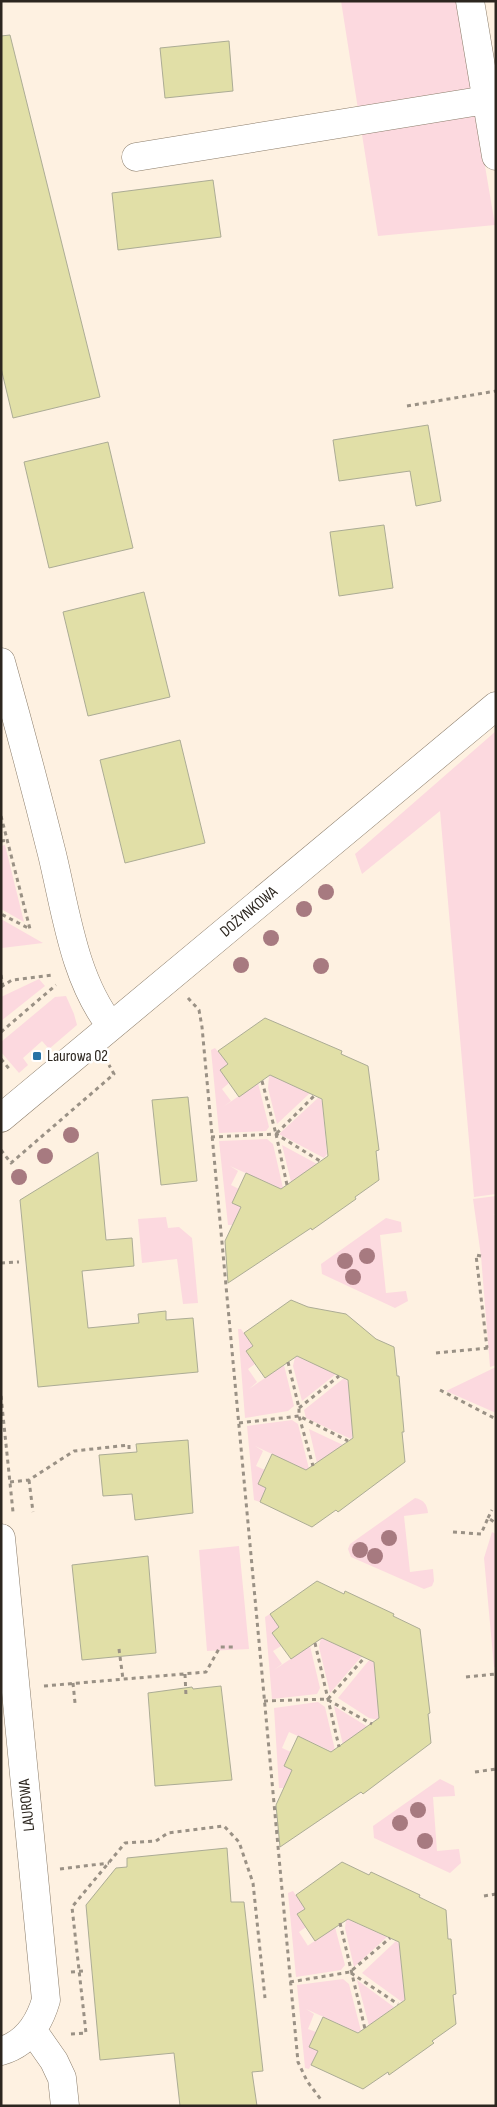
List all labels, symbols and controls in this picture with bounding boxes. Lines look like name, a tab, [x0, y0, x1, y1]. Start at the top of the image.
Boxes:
street label: DOŻYNKOWA	[216, 882, 282, 941]
place label: Laurowa 02	[47, 1047, 108, 1066]
marker: Laurowa 02	[31, 1050, 43, 1062]
street label: LAUROWA	[15, 1778, 39, 1832]

